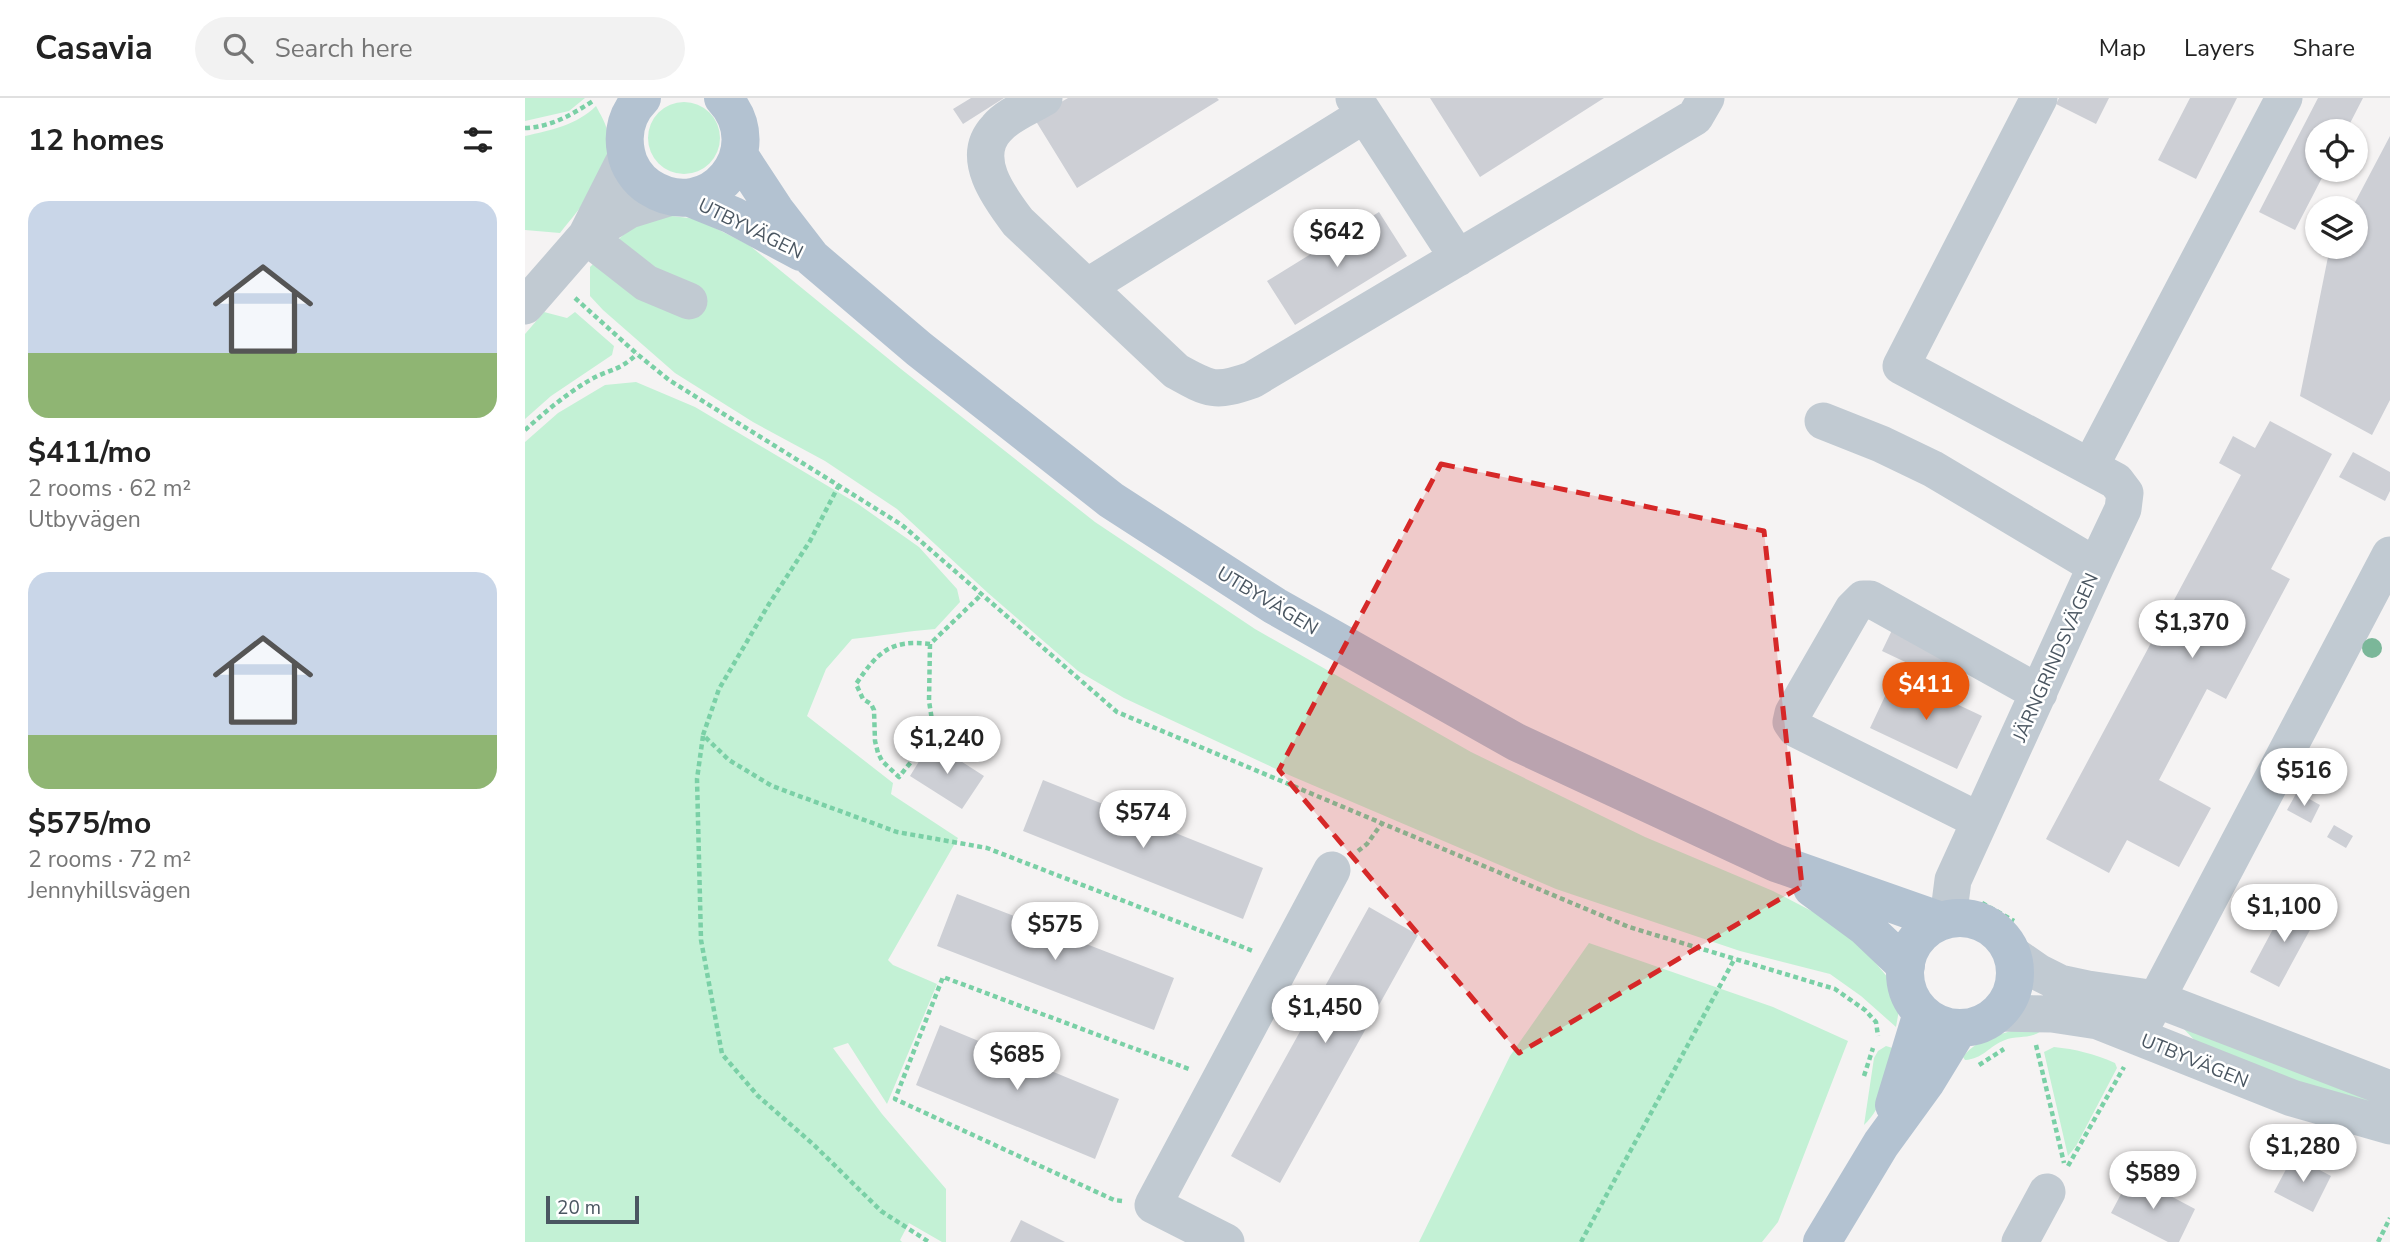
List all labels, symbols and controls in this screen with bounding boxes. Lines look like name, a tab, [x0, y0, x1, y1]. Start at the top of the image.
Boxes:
search box	[195, 17, 685, 80]
text: Casavia	[35, 26, 153, 71]
icon: search	[219, 29, 257, 67]
text: Search here	[275, 31, 413, 66]
text: Map	[2099, 32, 2146, 64]
text: Layers	[2184, 32, 2255, 64]
text: Share	[2293, 32, 2355, 64]
map controls	[2305, 119, 2368, 259]
button: locate	[2305, 119, 2368, 182]
text: 12 homes	[28, 120, 164, 161]
icon: filters	[459, 121, 497, 159]
street label: UTBYVÄGEN	[694, 192, 807, 266]
button: layers	[2305, 196, 2368, 259]
pin: $642	[1296, 209, 1378, 269]
text: $642	[1309, 216, 1365, 247]
icon: home	[200, 246, 326, 372]
text: $411/mo	[28, 432, 151, 473]
text: 2 rooms · 62 m²	[28, 473, 191, 504]
text: Utbyvägen	[28, 504, 141, 535]
street label: UTBYVÄGEN	[1212, 560, 1323, 641]
street label: JÄRNGRINDSVÄGEN	[2007, 569, 2105, 747]
pin: $1,370	[2135, 601, 2249, 660]
text: $1,370	[2155, 607, 2229, 638]
icon: home	[200, 617, 326, 743]
pin: $411	[1885, 662, 1967, 722]
text: $411	[1898, 669, 1954, 700]
pin: $1,240	[890, 716, 1004, 776]
text: $1,240	[910, 723, 984, 754]
pin: $516	[2263, 748, 2345, 808]
text: $516	[2276, 755, 2332, 786]
pin: $574	[1102, 790, 1184, 850]
text: $574	[1115, 797, 1171, 828]
text: $575/mo	[28, 803, 151, 844]
text: 2 rooms · 72 m²	[28, 844, 191, 875]
text: Jennyhillsvägen	[28, 875, 191, 906]
pin: $1,100	[2227, 884, 2341, 944]
text: $1,100	[2247, 891, 2321, 922]
pin: $575	[1014, 902, 1096, 962]
text: $575	[1027, 909, 1083, 940]
pin: $1,450	[1268, 986, 1382, 1045]
text: $1,450	[1288, 992, 1362, 1023]
street label: UTBYVÄGEN	[2137, 1028, 2252, 1094]
pin: $685	[976, 1032, 1058, 1092]
text: $685	[989, 1039, 1045, 1070]
pin: $1,280	[2246, 1124, 2360, 1184]
text: $1,280	[2266, 1131, 2340, 1162]
pin: $589	[2112, 1152, 2194, 1211]
text: $589	[2125, 1158, 2181, 1189]
scale bar	[546, 1193, 639, 1225]
text: 20 m	[557, 1195, 601, 1221]

